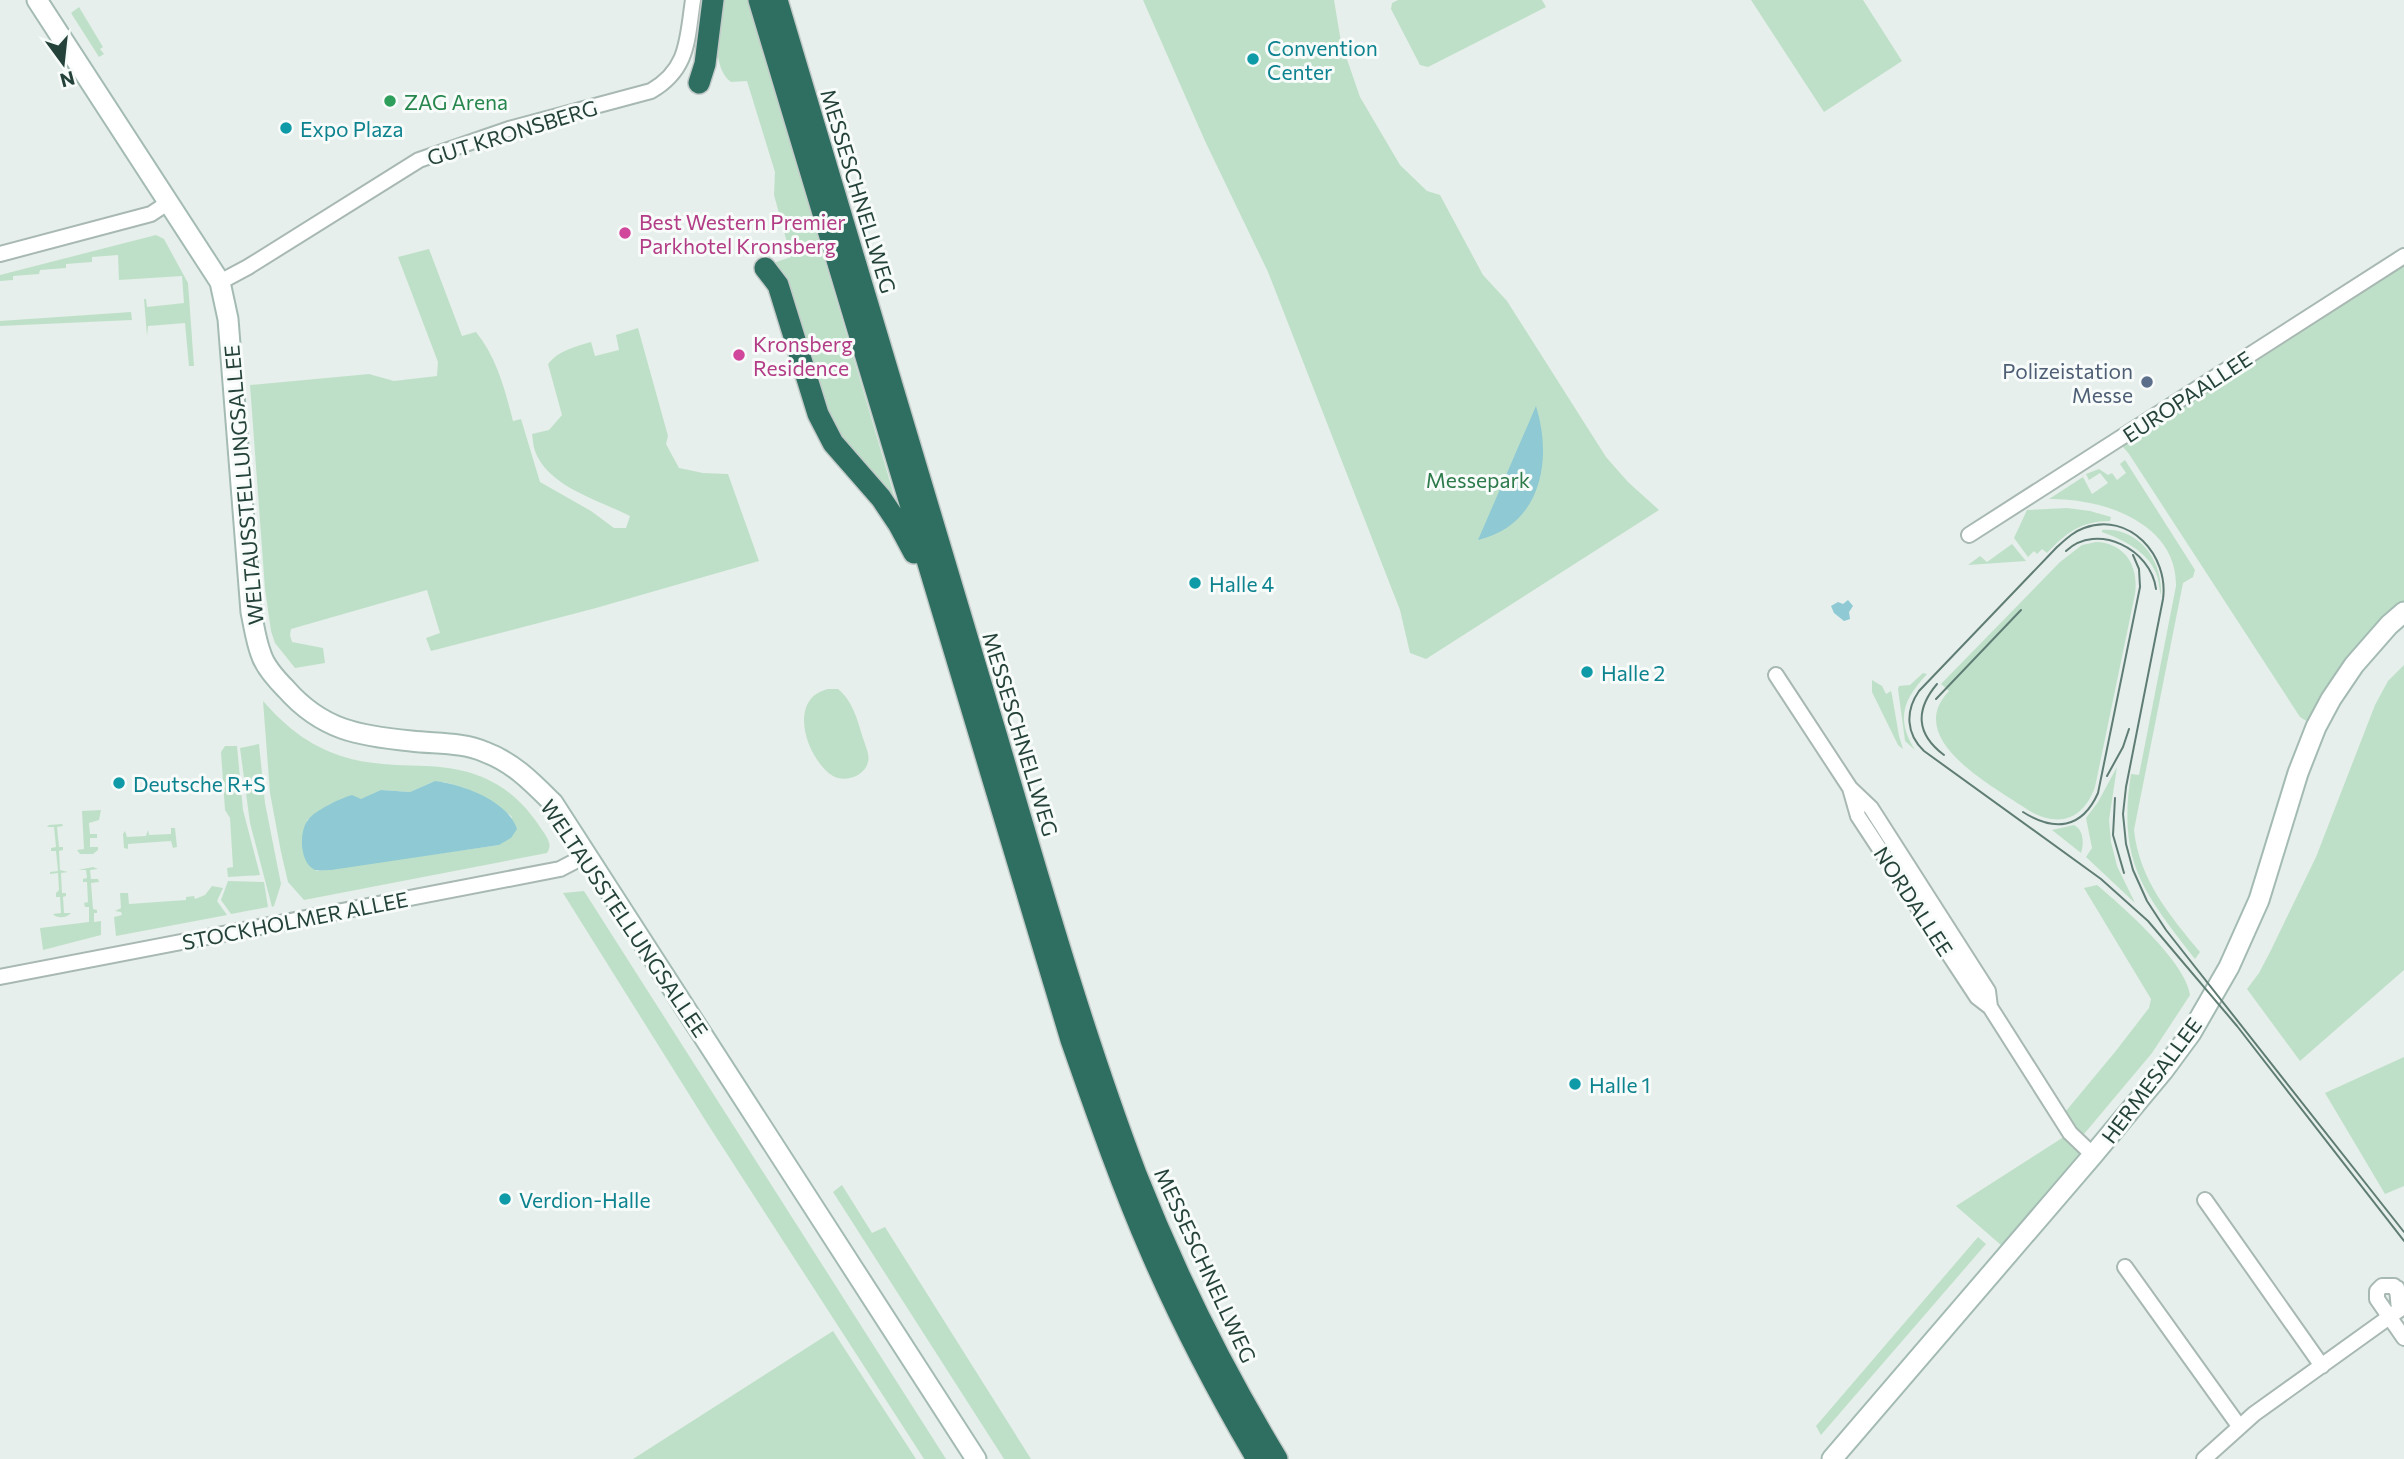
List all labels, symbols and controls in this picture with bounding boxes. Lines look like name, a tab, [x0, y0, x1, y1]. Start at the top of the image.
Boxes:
north arrow	[28, 28, 98, 98]
place label: Convention Center	[1267, 35, 1378, 84]
marker: Convention Center	[1245, 51, 1261, 67]
text: N	[58, 67, 77, 93]
street label: MESSESCHNELLWEG	[816, 86, 902, 296]
place label: ZAG Arena	[404, 89, 508, 114]
marker: ZAG Arena	[382, 93, 398, 109]
street label: GUT KRONSBERG	[424, 94, 600, 170]
place label: Expo Plaza	[300, 116, 404, 141]
marker: Expo Plaza	[278, 120, 294, 136]
place label: Best Western Premier Parkhotel Kronsberg	[639, 209, 846, 258]
marker: Best Western Premier Parkhotel Kronsberg	[617, 225, 633, 241]
place label: Kronsberg Residence	[753, 331, 853, 380]
street label: WELTAUSSTELLUNGSALLEE	[218, 344, 268, 626]
street label: EUROPAALLEE	[2118, 345, 2256, 447]
marker: Kronsberg Residence	[731, 347, 747, 363]
place label: Polizeistation Messe	[2002, 358, 2133, 407]
marker: Polizeistation Messe	[2139, 374, 2155, 390]
park label: Messepark	[1426, 467, 1530, 492]
place label: Halle 4	[1209, 571, 1274, 596]
marker: Halle 4	[1187, 575, 1203, 591]
street label: MESSESCHNELLWEG	[978, 629, 1064, 839]
place label: Halle 2	[1601, 660, 1665, 685]
marker: Halle 2	[1579, 664, 1595, 680]
place label: Deutsche R+S	[133, 771, 266, 796]
marker: Deutsche R+S	[111, 775, 127, 791]
street label: WELTAUSSTELLUNGSALLEE	[536, 794, 714, 1042]
street label: NORDALLEE	[1869, 842, 1959, 960]
street label: STOCKHOLMER ALLEE	[180, 886, 410, 954]
street label: HERMESALLEE	[2096, 1012, 2206, 1148]
place label: Halle 1	[1589, 1072, 1650, 1097]
marker: Halle 1	[1567, 1076, 1583, 1092]
street label: MESSESCHNELLWEG	[1150, 1164, 1262, 1366]
place label: Verdion-Halle	[519, 1187, 651, 1212]
marker: Verdion-Halle	[497, 1191, 513, 1207]

